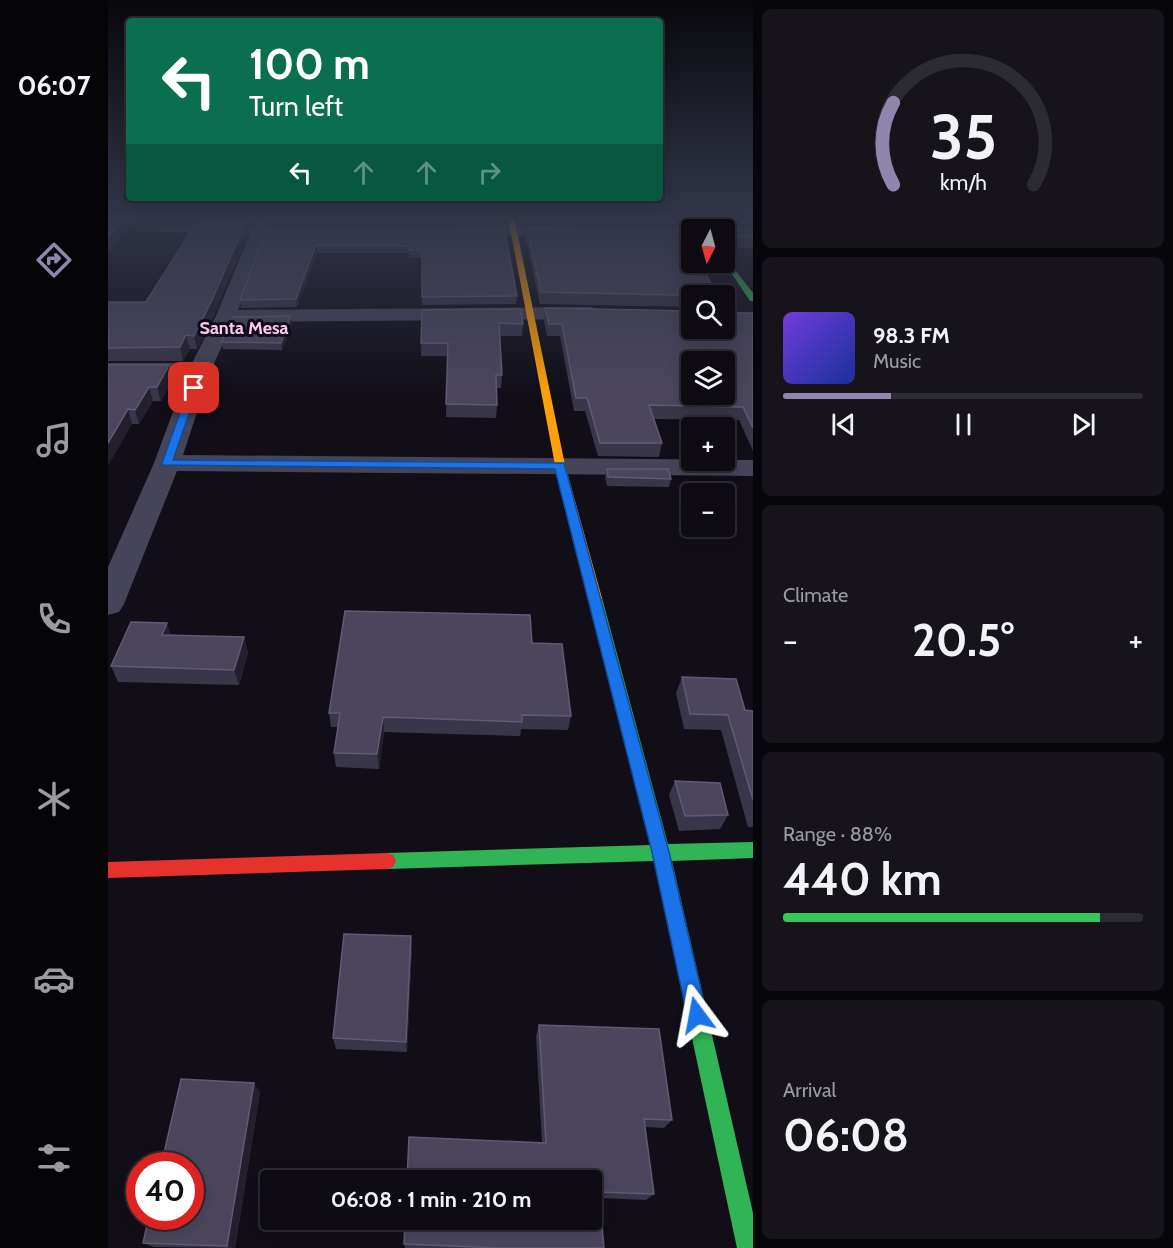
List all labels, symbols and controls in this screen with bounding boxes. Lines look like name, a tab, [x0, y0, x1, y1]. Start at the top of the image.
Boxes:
text: 100 m	[249, 38, 370, 90]
icon: left	[150, 42, 228, 120]
text: 06:07	[17, 69, 91, 102]
text: Turn left	[249, 90, 343, 123]
text: 35	[929, 100, 997, 176]
icon: left	[284, 156, 317, 189]
icon: ahead	[347, 156, 380, 189]
icon: ahead	[410, 156, 443, 189]
icon: right	[473, 156, 506, 189]
text: km/h	[940, 170, 986, 196]
north arrow	[681, 219, 735, 273]
map controls	[681, 219, 735, 537]
icon: directions	[33, 239, 75, 281]
button: search	[681, 285, 735, 339]
district label: Santa Mesa	[199, 317, 289, 339]
text: 98.3 FM	[873, 322, 950, 349]
text: Music	[873, 349, 921, 373]
button: layers	[681, 351, 735, 405]
pin	[168, 362, 219, 413]
icon: arrive	[177, 371, 210, 404]
icon: previous	[827, 408, 860, 441]
icon: pause	[947, 408, 980, 441]
icon: next	[1067, 408, 1100, 441]
button: +	[681, 417, 735, 471]
icon: music	[33, 419, 75, 461]
button: −	[681, 483, 735, 537]
text: Climate	[783, 583, 848, 607]
icon: phone	[33, 598, 75, 640]
text: 20.5°	[912, 613, 1014, 667]
text: −	[783, 620, 798, 660]
text: +	[1128, 620, 1143, 660]
icon: climate	[33, 778, 75, 820]
text: Range · 88%	[783, 822, 892, 846]
text: 440 km	[783, 852, 942, 906]
icon: car	[33, 958, 75, 1000]
position arrow	[665, 983, 729, 1047]
text: Arrival	[783, 1078, 836, 1102]
text: 06:08	[783, 1108, 909, 1162]
icon: filters	[33, 1137, 75, 1179]
speed limit sign: 40	[126, 1152, 204, 1230]
text: 06:08 · 1 min · 210 m	[331, 1186, 531, 1213]

